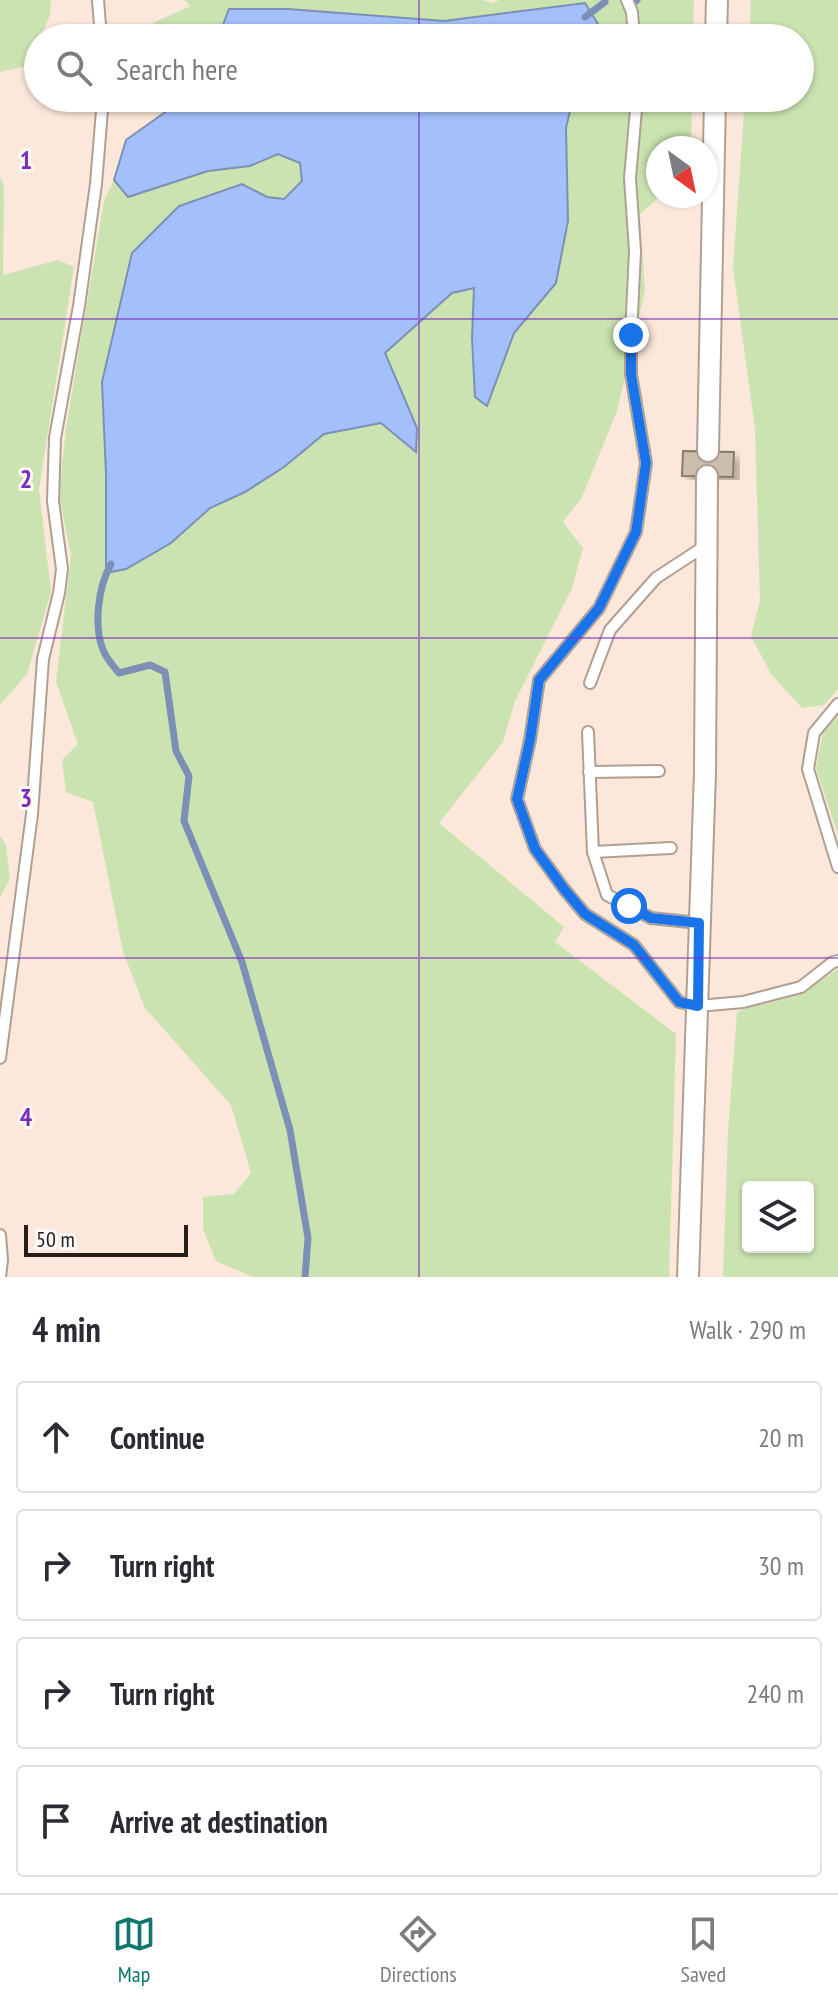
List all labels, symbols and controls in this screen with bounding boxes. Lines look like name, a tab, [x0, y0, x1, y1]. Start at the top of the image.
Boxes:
search box	[24, 24, 814, 112]
icon: search	[52, 46, 96, 90]
text: Search here	[116, 49, 238, 88]
north arrow	[646, 136, 718, 208]
text: 1	[20, 143, 32, 176]
route end	[613, 317, 649, 353]
text: 2	[20, 462, 32, 495]
text: 3	[20, 781, 32, 814]
route start	[611, 888, 647, 924]
text: 4	[20, 1100, 33, 1133]
map controls	[742, 1181, 814, 1253]
button: layers	[742, 1181, 814, 1253]
scale bar	[24, 1221, 188, 1257]
text: 50 m	[36, 1225, 75, 1253]
text: 4 min	[32, 1307, 101, 1351]
text: Walk · 290 m	[689, 1313, 806, 1346]
icon: ahead	[34, 1415, 78, 1459]
text: Continue	[110, 1418, 205, 1457]
text: 20 m	[758, 1421, 804, 1454]
icon: right	[34, 1543, 78, 1587]
text: Turn right	[110, 1546, 214, 1585]
text: 30 m	[758, 1549, 804, 1582]
icon: right	[34, 1671, 78, 1715]
text: Turn right	[110, 1674, 214, 1713]
text: 240 m	[746, 1677, 804, 1710]
icon: arrive	[34, 1799, 78, 1843]
text: Arrive at destination	[110, 1802, 328, 1841]
tab: Map	[112, 1912, 156, 1988]
tab: Directions	[380, 1912, 457, 1988]
tab: Saved	[681, 1912, 726, 1988]

